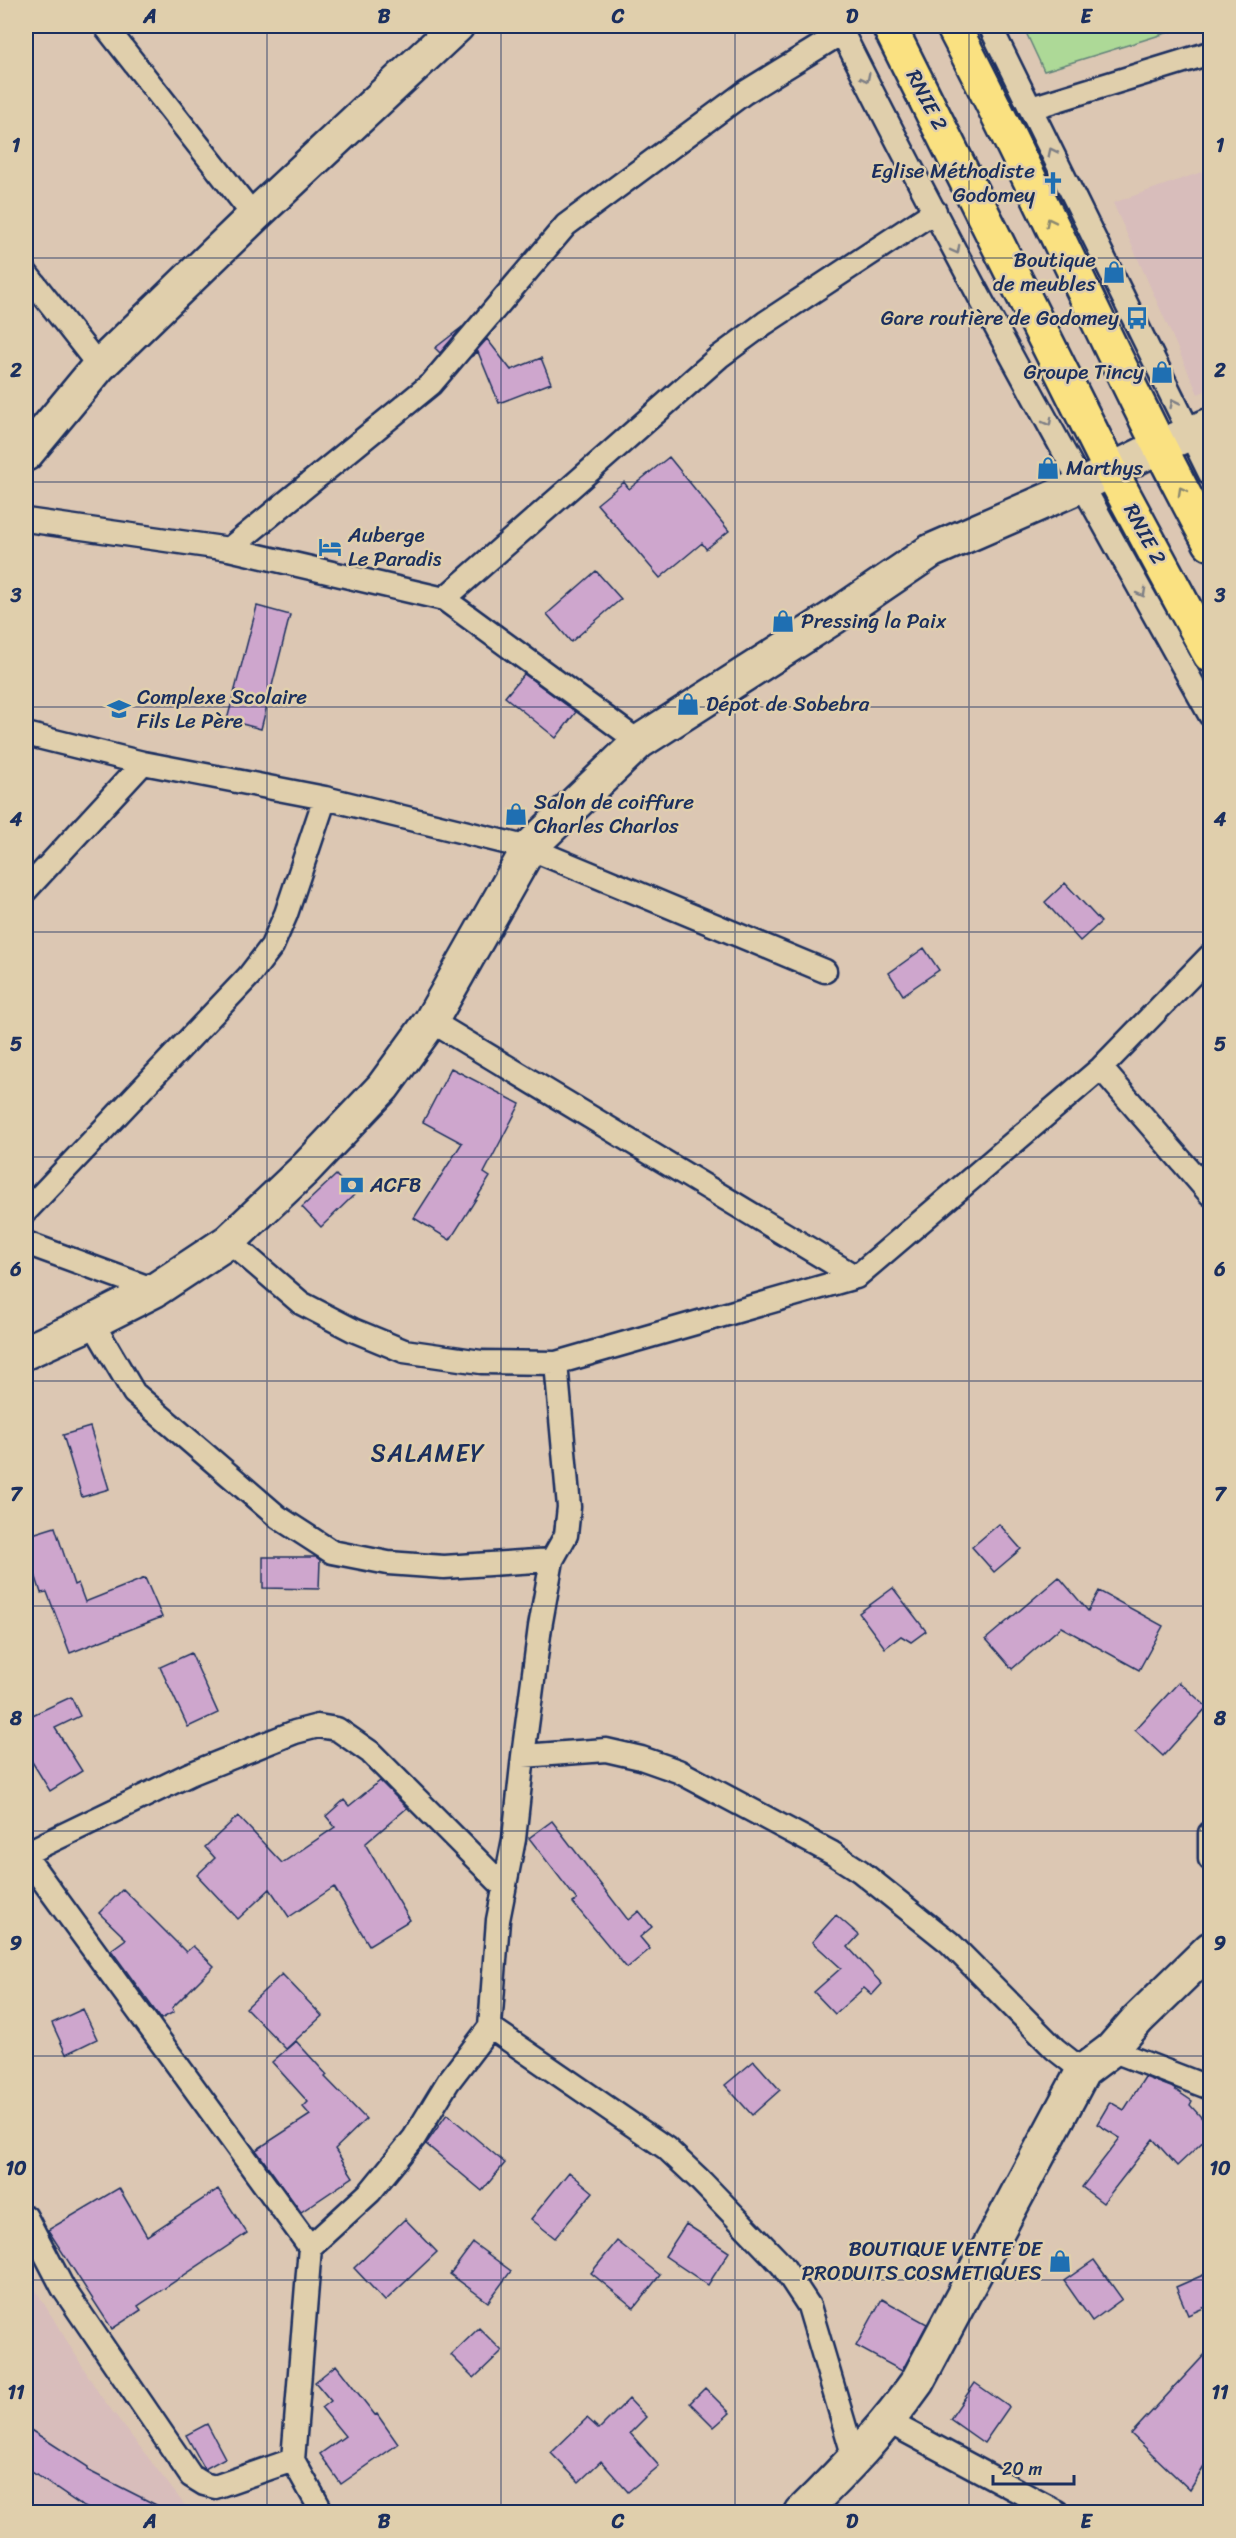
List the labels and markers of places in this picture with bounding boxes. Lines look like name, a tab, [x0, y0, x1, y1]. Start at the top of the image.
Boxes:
place label: Eglise Méthodiste Godomey	[871, 152, 1035, 214]
church icon: Eglise Méthodiste Godomey	[1040, 170, 1066, 196]
place label: Boutique de meubles	[993, 241, 1096, 303]
shop icon: Boutique de meubles	[1101, 259, 1127, 285]
place label: Gare routière de Godomey	[881, 299, 1119, 337]
bus stop icon: Gare routière de Godomey	[1124, 305, 1150, 331]
place label: Groupe Tincy	[1023, 353, 1144, 391]
shop icon: Groupe Tincy	[1149, 359, 1175, 385]
place label: Marthys	[1066, 449, 1143, 487]
shop icon: Marthys	[1035, 455, 1061, 481]
place label: Auberge Le Paradis	[347, 516, 442, 578]
hotel icon: Auberge Le Paradis	[317, 534, 343, 560]
place label: Pressing la Paix	[801, 602, 947, 640]
shop icon: Pressing la Paix	[770, 608, 796, 634]
place label: Complexe Scolaire Fils Le Père	[137, 678, 307, 740]
place label: Dépot de Sobebra	[706, 685, 870, 723]
shop icon: Dépot de Sobebra	[675, 691, 701, 717]
school or university icon: Complexe Scolaire Fils Le Père	[106, 696, 132, 722]
place label: Salon de coiffure Charles Charlos	[534, 783, 694, 845]
shop icon: Salon de coiffure Charles Charlos	[503, 801, 529, 827]
place label: ACFB	[369, 1166, 422, 1204]
bank icon: ACFB	[339, 1172, 365, 1198]
place label: BOUTIQUE VENTE DE PRODUITS COSMETIQUES	[802, 2230, 1043, 2292]
shop icon: BOUTIQUE VENTE DE PRODUITS COSMETIQUES	[1047, 2248, 1073, 2274]

